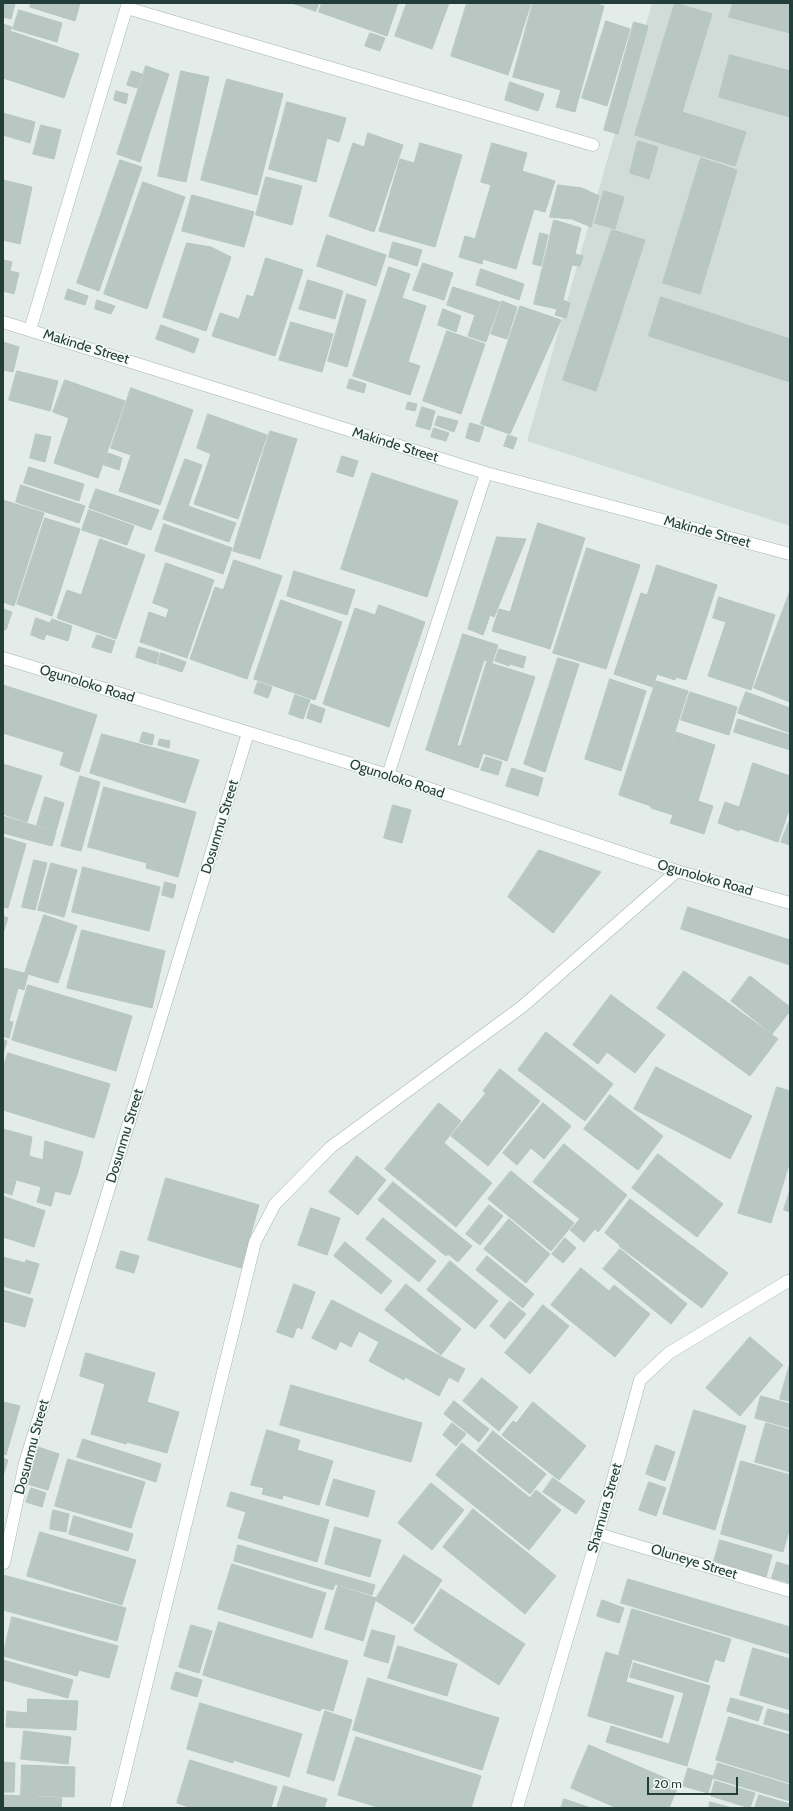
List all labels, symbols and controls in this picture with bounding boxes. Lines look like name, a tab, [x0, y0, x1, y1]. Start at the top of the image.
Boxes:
street label: Makinde Street	[41, 326, 131, 368]
street label: Makinde Street	[350, 424, 440, 466]
street label: Makinde Street	[662, 512, 752, 552]
street label: Ogunoloko Road	[37, 662, 137, 706]
street label: Ogunoloko Road	[347, 756, 447, 802]
street label: Dosunmu Street	[198, 778, 242, 876]
street label: Ogunoloko Road	[655, 856, 755, 900]
street label: Dosunmu Street	[103, 1087, 147, 1185]
street label: Dosunmu Street	[11, 1398, 53, 1496]
street label: Shamura Street	[584, 1461, 626, 1555]
street label: Oluneye Street	[649, 1541, 739, 1583]
scale bar	[649, 1769, 740, 1795]
text: 20 m	[654, 1776, 682, 1791]

